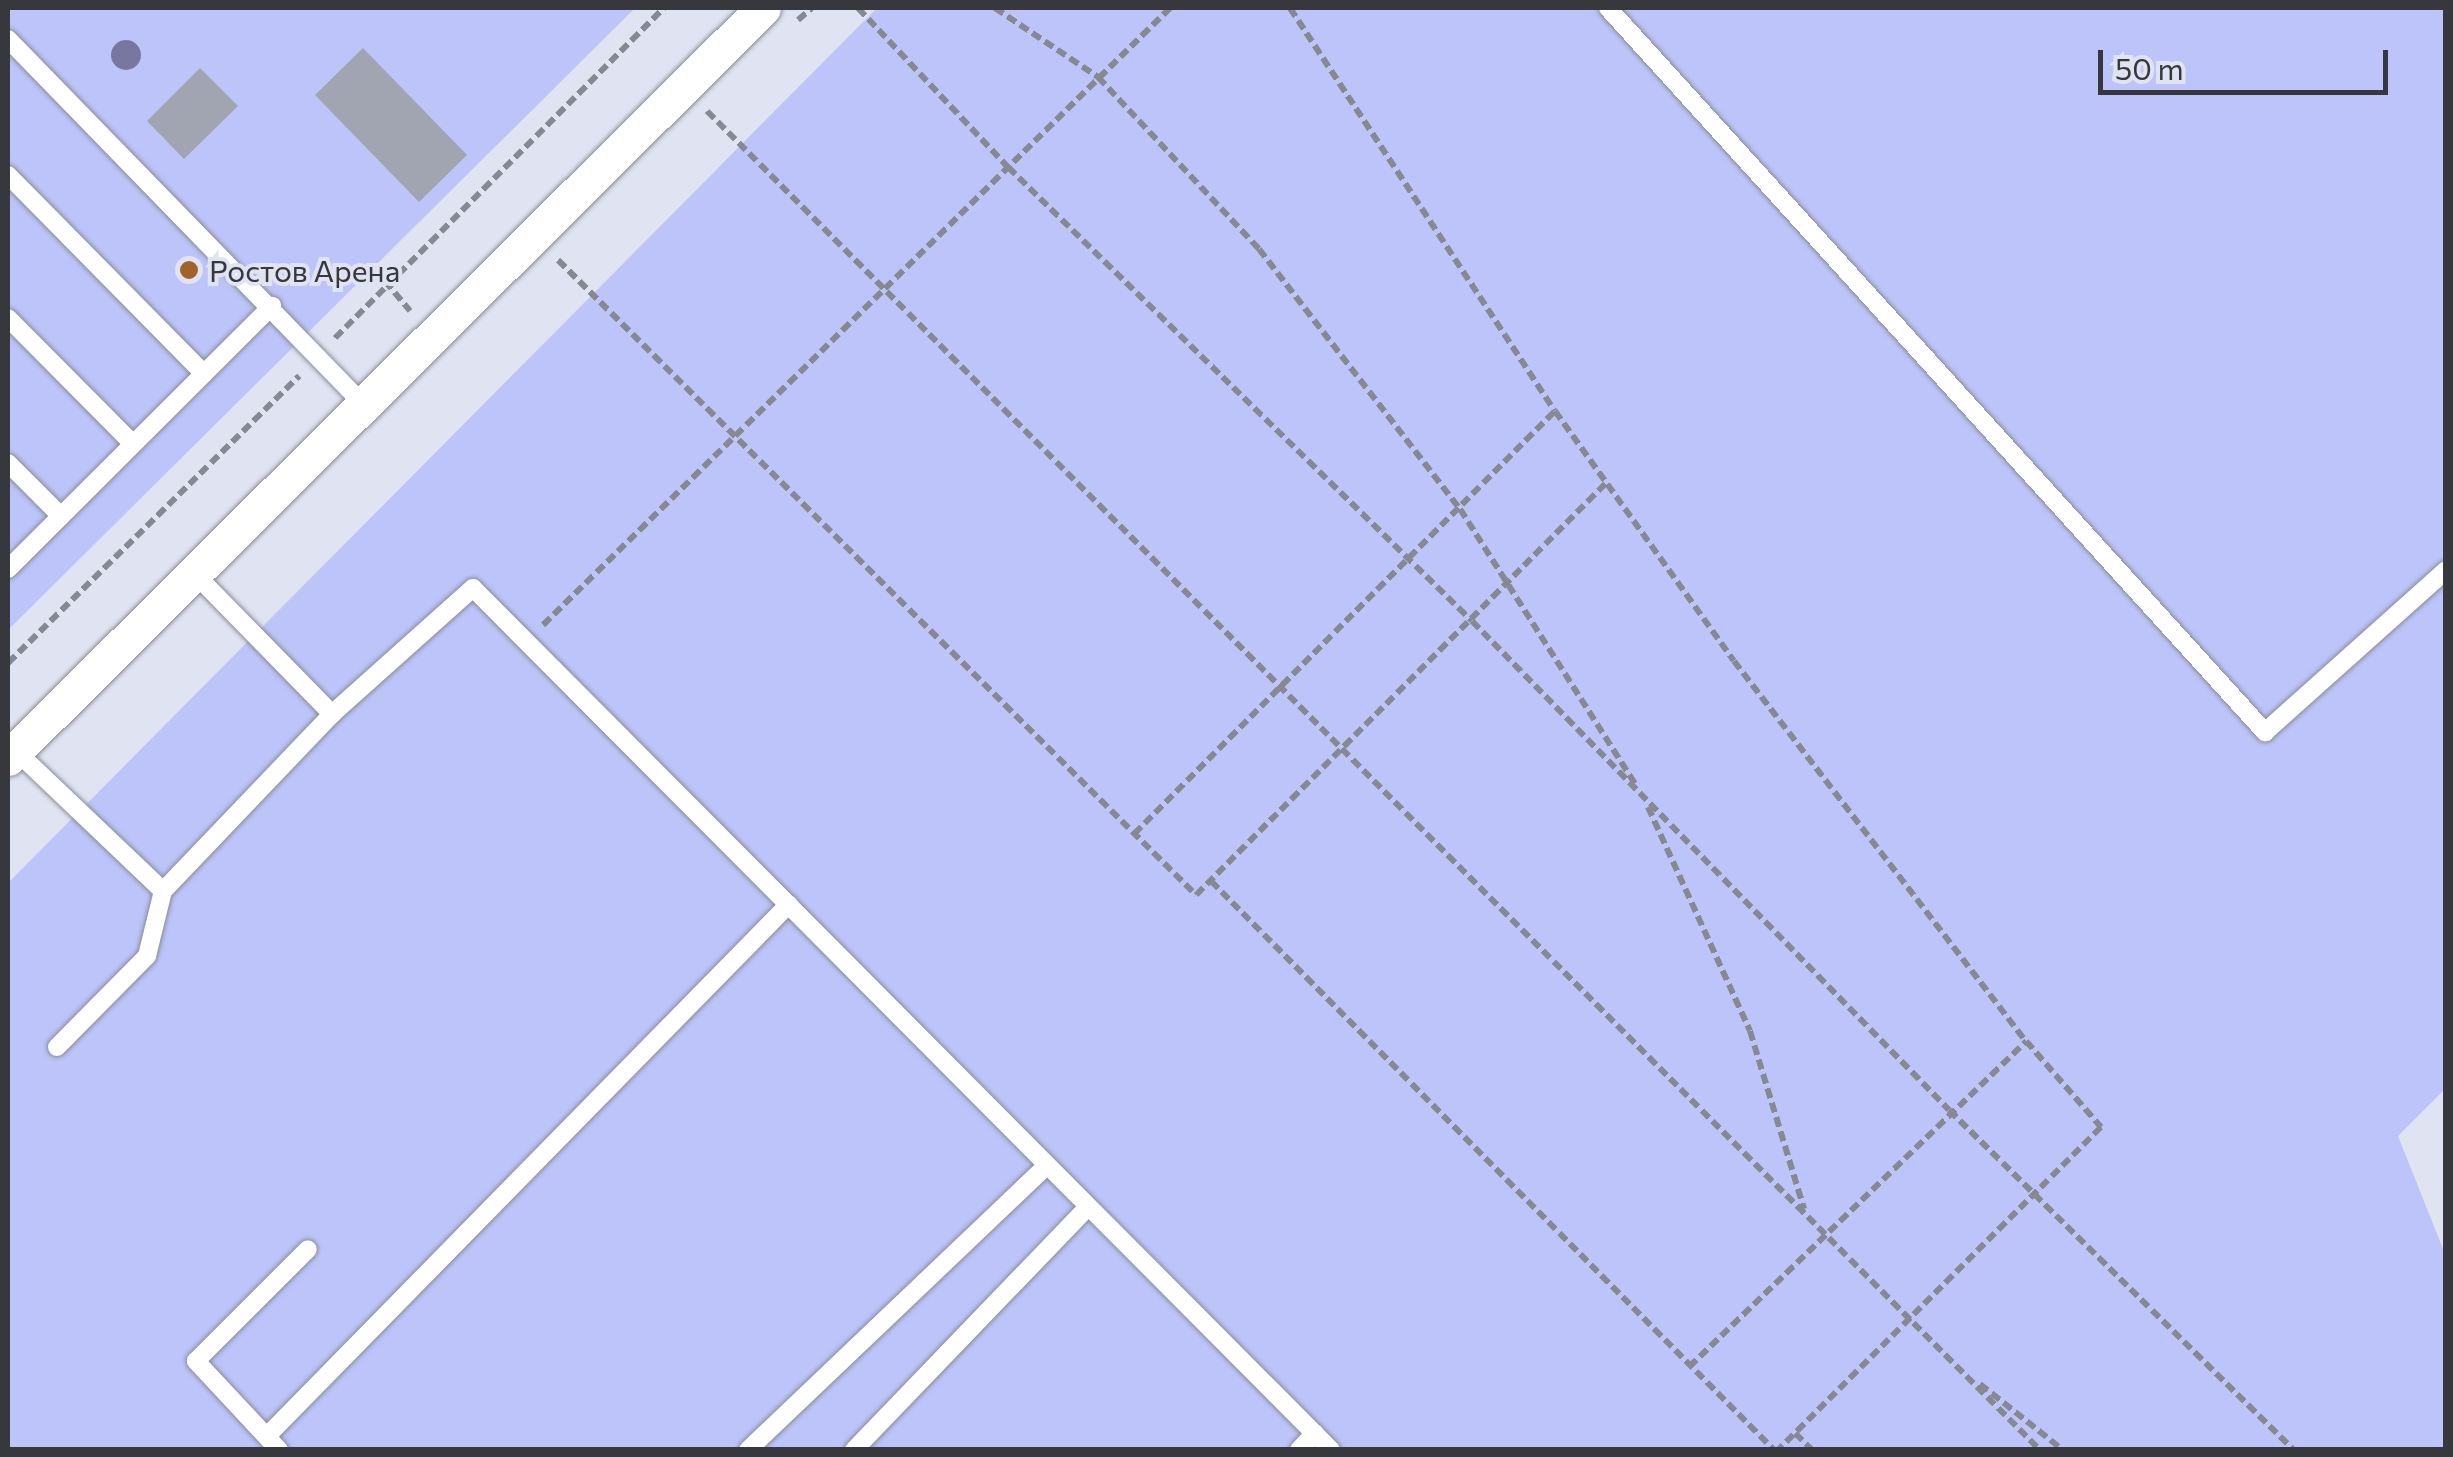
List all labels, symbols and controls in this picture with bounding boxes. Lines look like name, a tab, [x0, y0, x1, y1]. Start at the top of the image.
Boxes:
scale bar	[2103, 30, 2393, 92]
text: 50 m	[2115, 49, 2184, 86]
place label: Ростов Арена	[209, 252, 400, 288]
marker: Ростов Арена	[178, 259, 200, 281]

